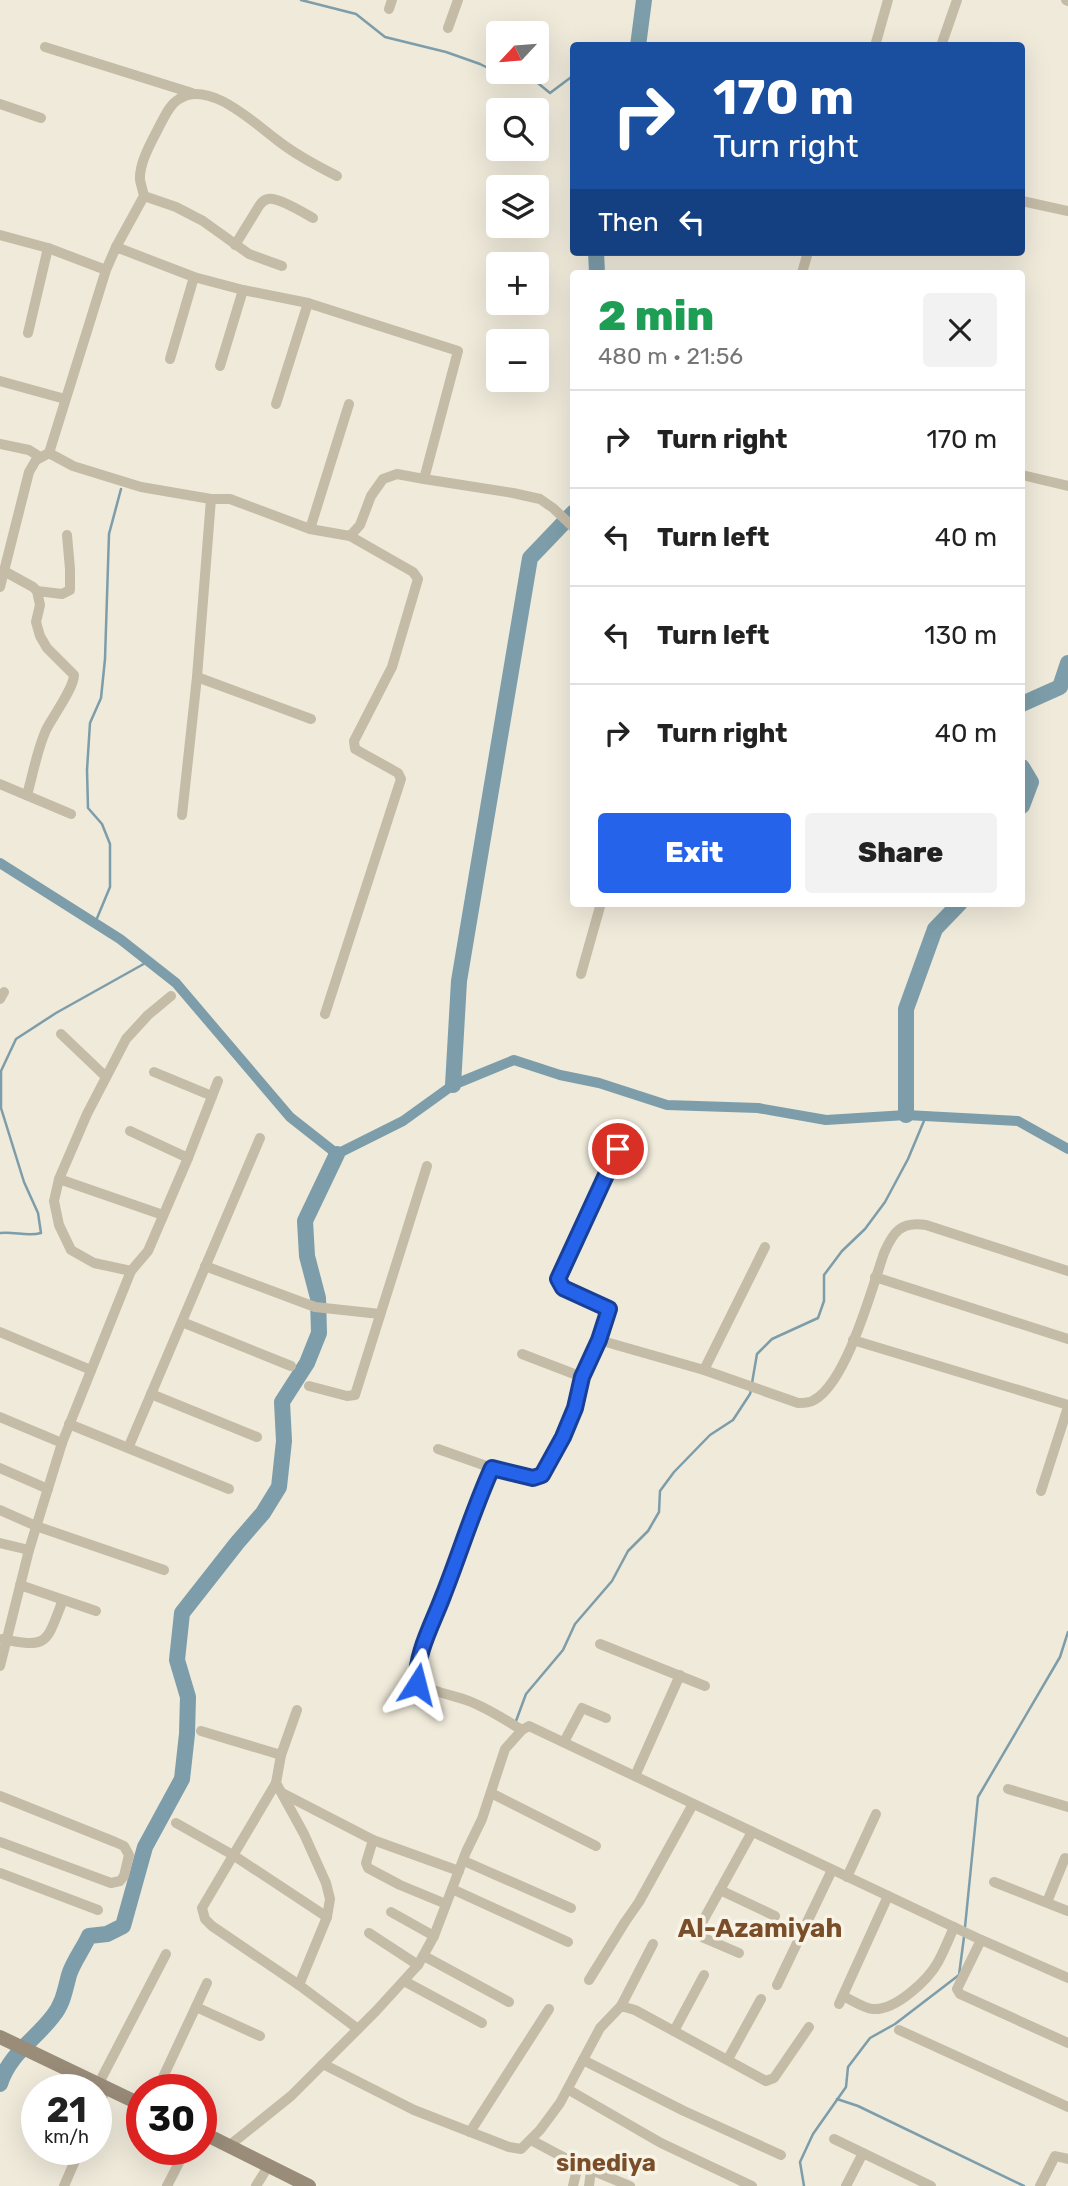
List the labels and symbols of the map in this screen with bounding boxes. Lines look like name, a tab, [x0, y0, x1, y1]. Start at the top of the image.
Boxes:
north arrow	[486, 21, 550, 84]
pin	[588, 1119, 648, 1179]
position arrow	[380, 1647, 454, 1721]
district label: Al-Azamiyah	[678, 1913, 842, 1944]
speed limit sign: 30	[126, 2074, 217, 2165]
district label: sinediya	[556, 2149, 656, 2177]

